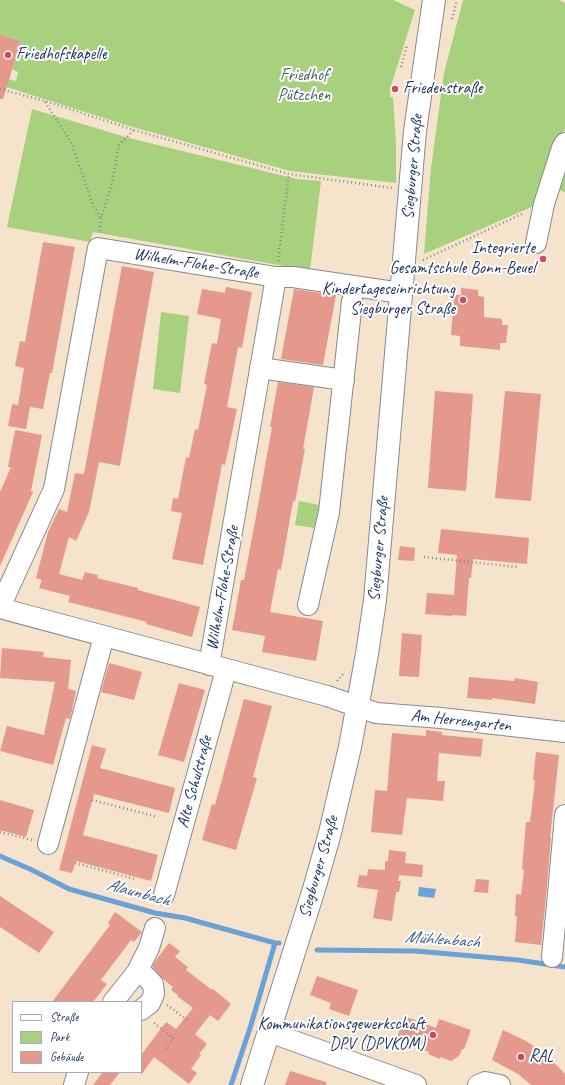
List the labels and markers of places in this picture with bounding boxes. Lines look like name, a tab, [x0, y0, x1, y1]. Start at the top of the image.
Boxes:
place label: Friedhofskapelle	[16, 45, 106, 65]
marker: Friedhofskapelle	[3, 50, 13, 60]
place label: Friedenstraße	[403, 79, 483, 99]
marker: Friedenstraße	[390, 84, 400, 94]
place label: Integrierte Gesamtschule Bonn-Beuel	[390, 239, 535, 279]
marker: Integrierte Gesamtschule Bonn-Beuel	[538, 254, 548, 264]
place label: Kindertageseinrichtung Siegburger Straße	[322, 280, 455, 320]
marker: Kindertageseinrichtung Siegburger Straße	[458, 295, 468, 305]
place label: Kommunikationsgewerkschaft DPV (DPVKOM)	[258, 1015, 425, 1055]
marker: Kommunikationsgewerkschaft DPV (DPVKOM)	[428, 1030, 438, 1040]
place label: RAL	[529, 1047, 553, 1067]
marker: RAL	[516, 1052, 526, 1062]

